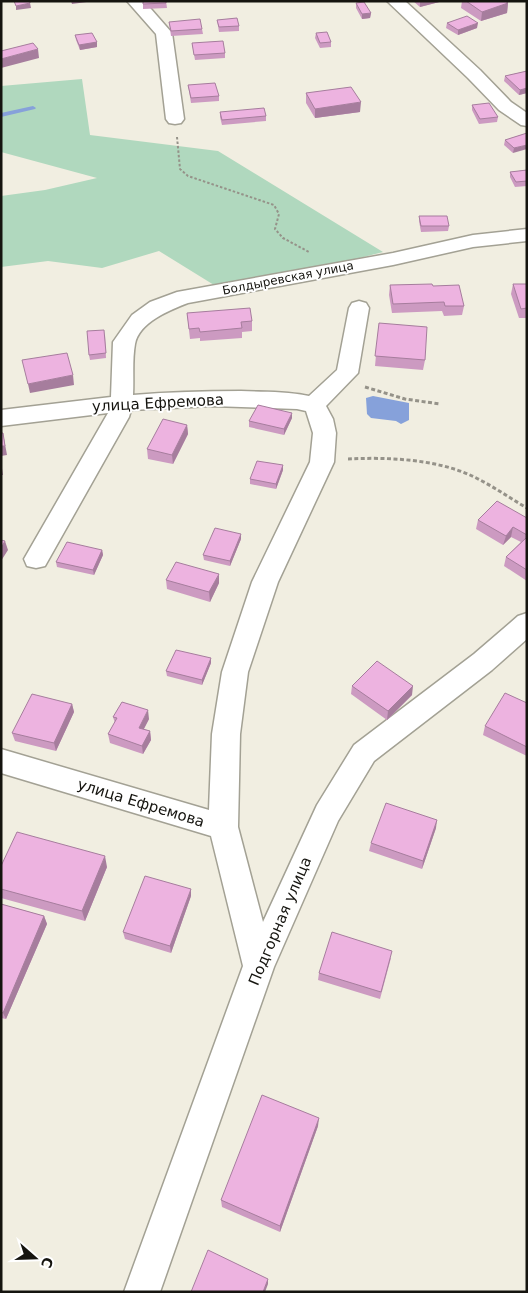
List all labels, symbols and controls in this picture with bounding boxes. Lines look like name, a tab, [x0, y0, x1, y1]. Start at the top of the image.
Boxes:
street label: Болдыревская улица	[221, 258, 355, 298]
street label: улица Ефремова	[92, 391, 224, 415]
street label: улица Ефремова	[75, 775, 207, 831]
street label: Подгорная улица	[245, 854, 315, 988]
north arrow	[10, 1233, 60, 1283]
text: С	[38, 1255, 56, 1270]

